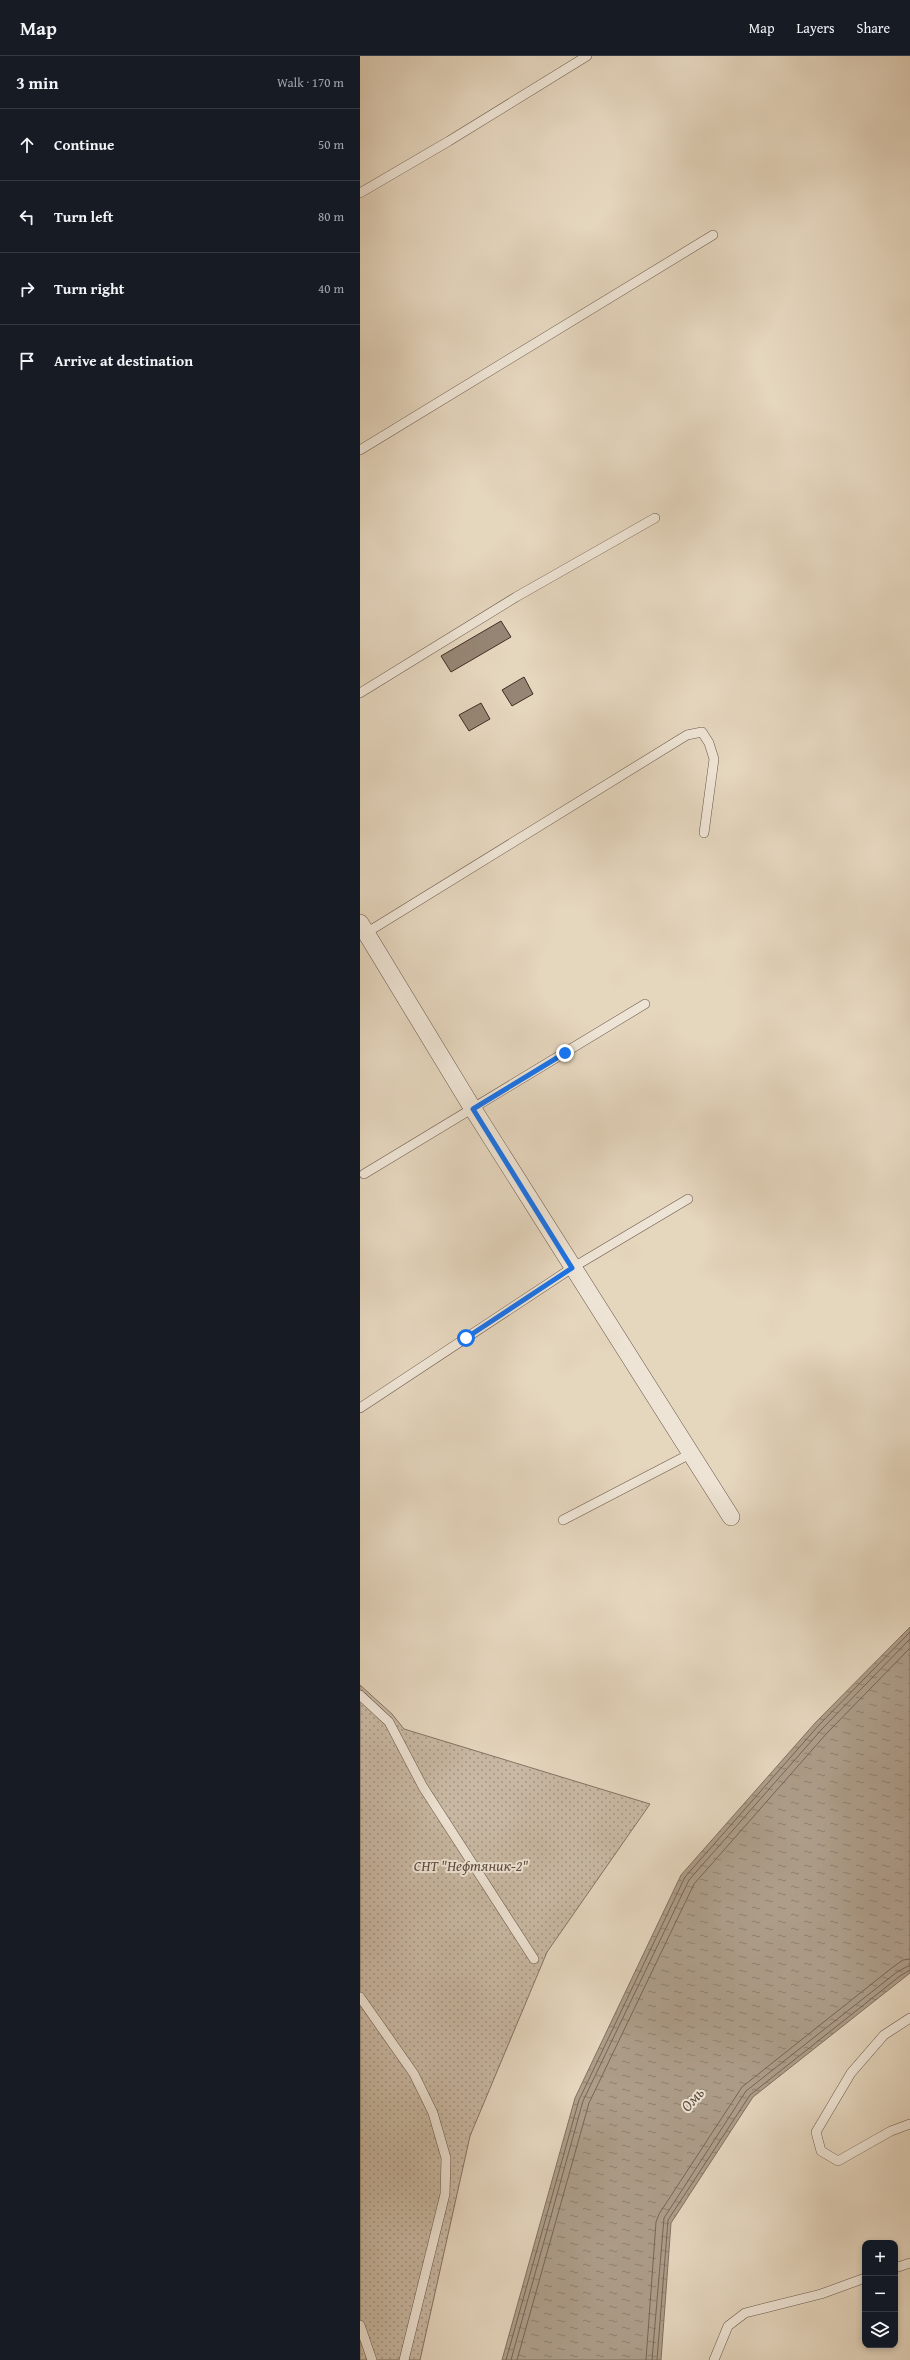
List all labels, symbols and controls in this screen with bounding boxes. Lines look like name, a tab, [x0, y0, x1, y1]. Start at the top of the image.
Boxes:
text: Map	[20, 14, 57, 42]
text: Map	[749, 18, 775, 38]
text: Layers	[797, 18, 835, 38]
text: Share	[857, 18, 890, 38]
text: 3 min	[16, 70, 58, 95]
text: Walk · 170 m	[277, 73, 344, 92]
icon: ahead	[16, 134, 38, 156]
text: Continue	[54, 134, 115, 155]
text: 50 m	[318, 135, 344, 154]
icon: left	[16, 206, 38, 228]
text: Turn left	[54, 206, 113, 227]
text: 80 m	[318, 207, 344, 226]
icon: right	[16, 278, 38, 300]
text: Turn right	[54, 278, 125, 299]
text: 40 m	[318, 279, 344, 298]
icon: arrive	[16, 350, 38, 372]
text: Arrive at destination	[54, 350, 193, 371]
route end	[556, 1044, 574, 1062]
route start	[457, 1329, 475, 1347]
park label: СНТ "Нефтяник-2"	[414, 1855, 528, 1876]
water label: Омь	[674, 2081, 710, 2117]
map controls	[862, 2240, 898, 2348]
button: +	[862, 2240, 898, 2276]
button: −	[862, 2276, 898, 2312]
button: layers	[862, 2312, 898, 2348]

